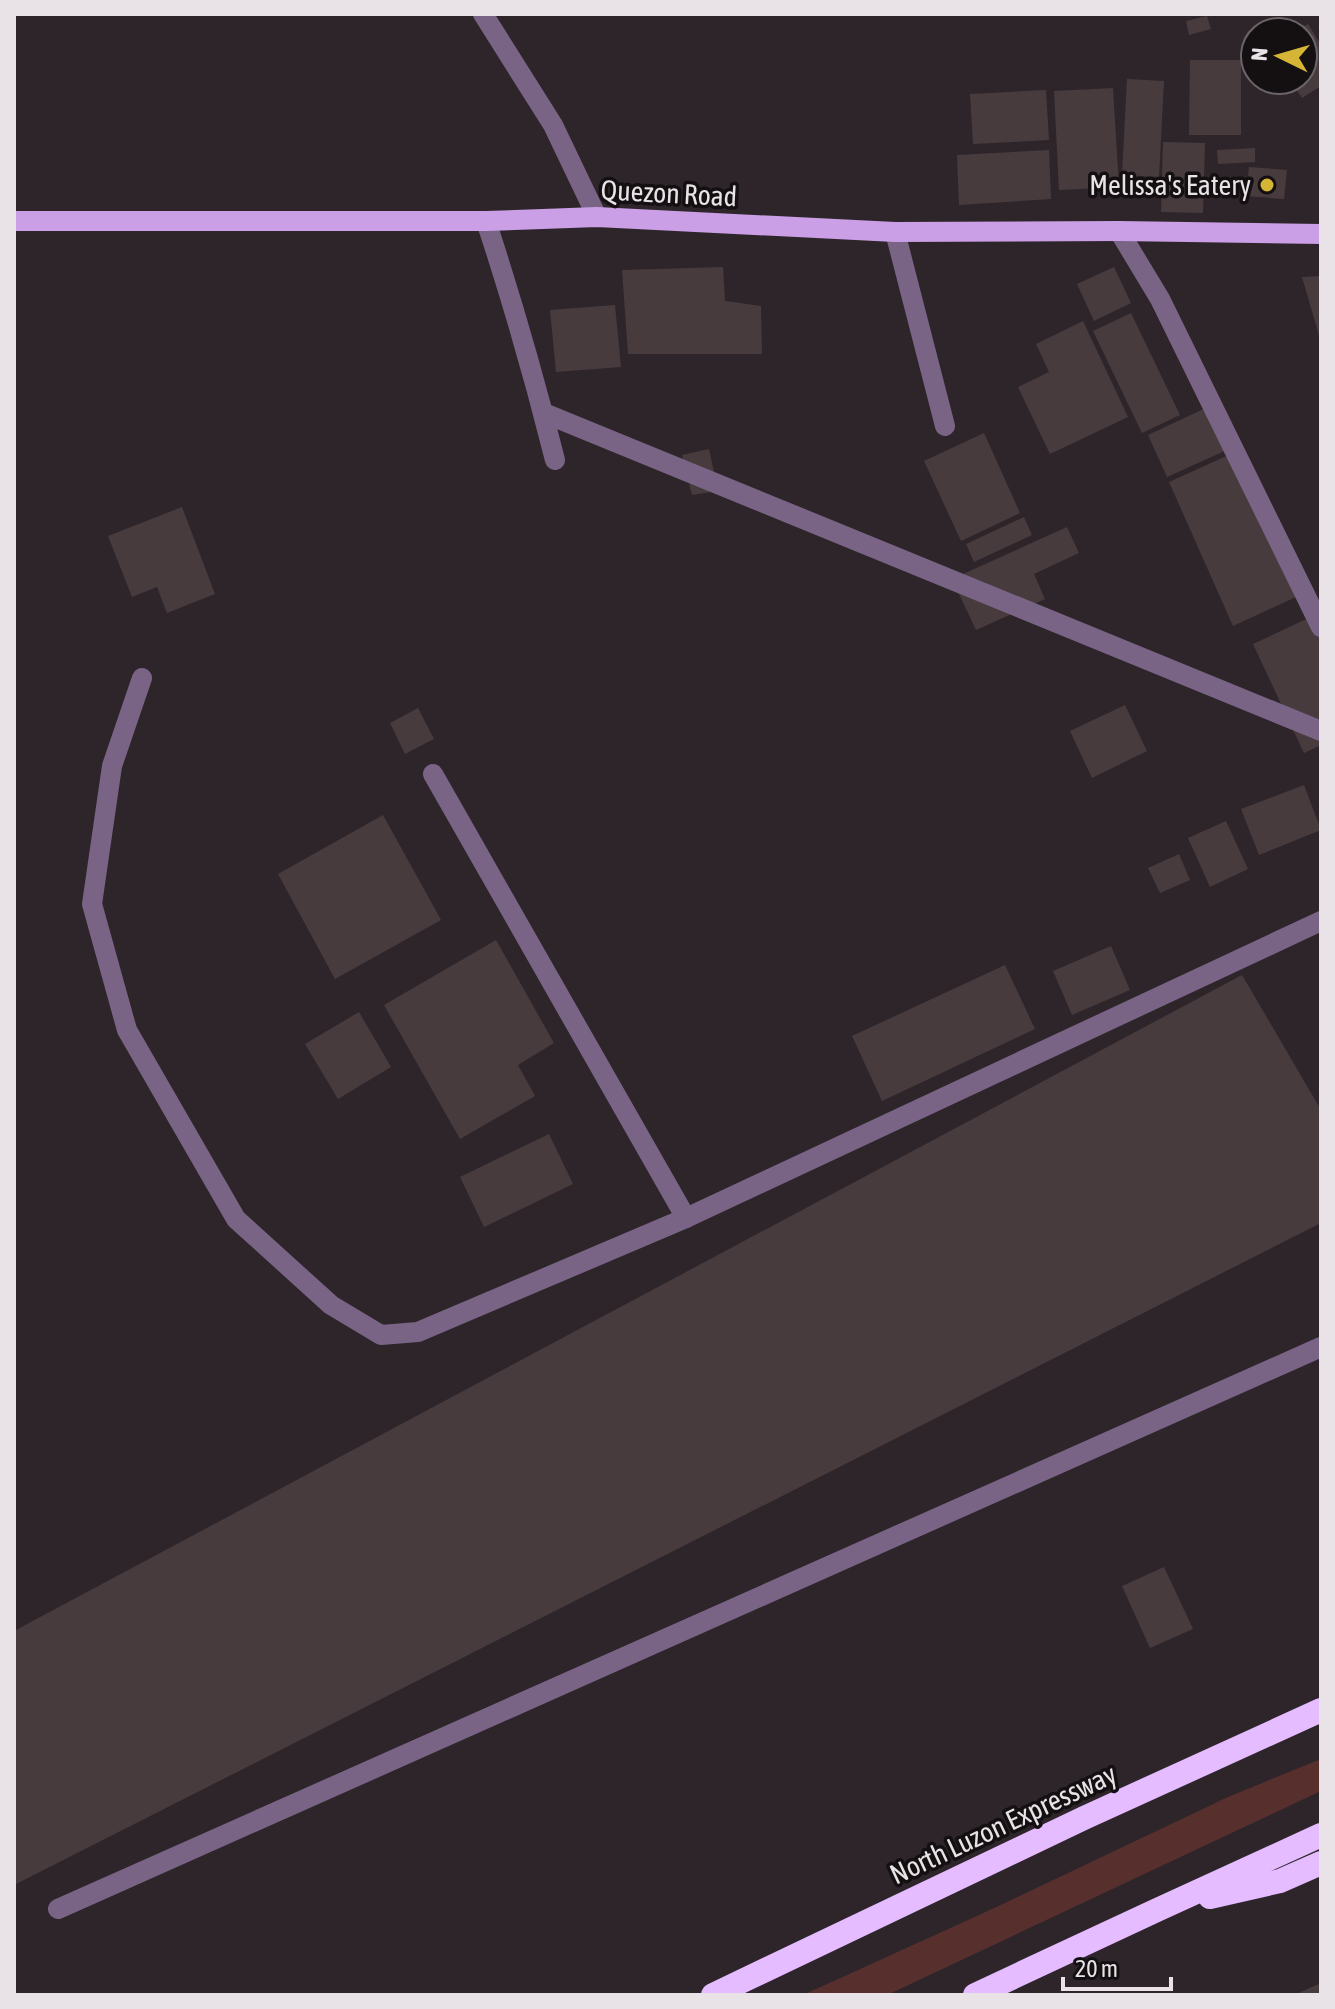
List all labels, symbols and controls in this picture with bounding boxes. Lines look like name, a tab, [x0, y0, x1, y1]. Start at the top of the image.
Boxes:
north arrow	[1239, 16, 1319, 96]
text: N	[1246, 47, 1273, 62]
place label: Melissa's Eatery	[1089, 169, 1251, 201]
street label: Quezon Road	[600, 173, 738, 213]
marker: Melissa's Eatery	[1258, 176, 1276, 194]
street label: North Luzon Expressway	[885, 1757, 1121, 1891]
scale bar	[1063, 1941, 1171, 1991]
text: 20 m	[1075, 1955, 1118, 1982]

